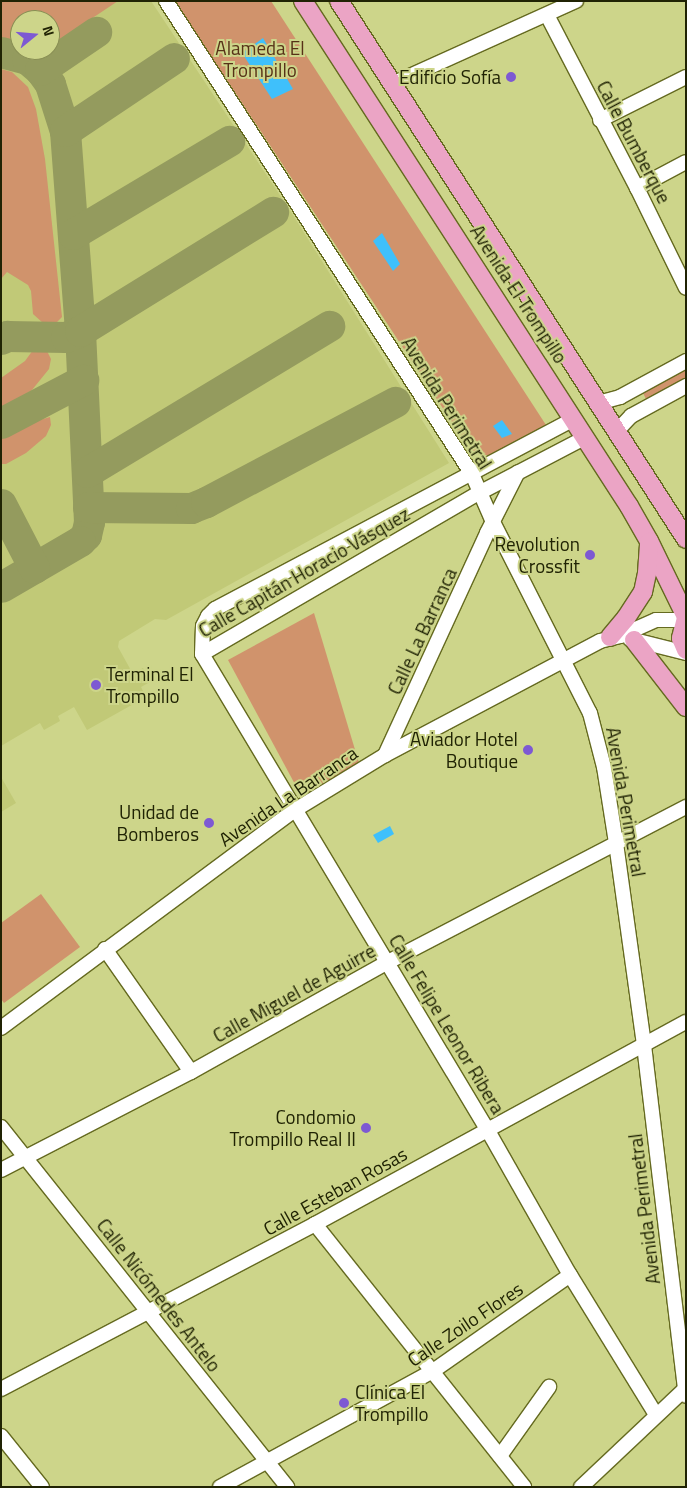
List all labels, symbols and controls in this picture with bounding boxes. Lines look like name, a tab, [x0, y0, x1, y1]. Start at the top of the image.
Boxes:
north arrow	[10, 10, 60, 60]
text: N	[37, 23, 60, 38]
park label: Alameda El Trompillo	[215, 37, 305, 81]
place label: Edificio Sofía	[399, 66, 501, 88]
marker: Edificio Sofía	[505, 71, 517, 83]
street label: Calle Bumberque	[592, 77, 676, 207]
street label: Avenida El Trompillo	[466, 221, 572, 367]
street label: Avenida Perimetral	[397, 333, 497, 473]
street label: Calle Capitán Horacio Vásquez	[194, 502, 414, 642]
place label: Revolution Crossfit	[494, 533, 580, 577]
marker: Revolution Crossfit	[584, 549, 596, 561]
street label: Calle La Barranca	[383, 564, 461, 698]
place label: Terminal El Trompillo	[106, 663, 194, 707]
marker: Terminal El Trompillo	[90, 679, 102, 691]
street label: Avenida Perimetral	[602, 725, 650, 879]
place label: Aviador Hotel Boutique	[410, 728, 518, 772]
street label: Avenida La Barranca	[214, 741, 362, 851]
marker: Aviador Hotel Boutique	[522, 744, 534, 756]
place label: Unidad de Bomberos	[117, 801, 199, 845]
marker: Unidad de Bomberos	[203, 817, 215, 829]
street label: Calle Felipe Leonor Ribera	[384, 930, 510, 1118]
street label: Calle Miguel de Aguirre	[209, 939, 379, 1047]
place label: Condomio Trompillo Real II	[230, 1106, 356, 1150]
marker: Condomio Trompillo Real II	[360, 1122, 372, 1134]
street label: Avenida Perimetral	[623, 1132, 665, 1286]
street label: Calle Esteban Rosas	[259, 1142, 411, 1240]
street label: Calle Nicómedes Antelo	[92, 1214, 226, 1376]
street label: Calle Zoilo Flores	[403, 1277, 527, 1371]
place label: Clínica El Trompillo	[355, 1381, 429, 1425]
marker: Clínica El Trompillo	[337, 1396, 351, 1410]

